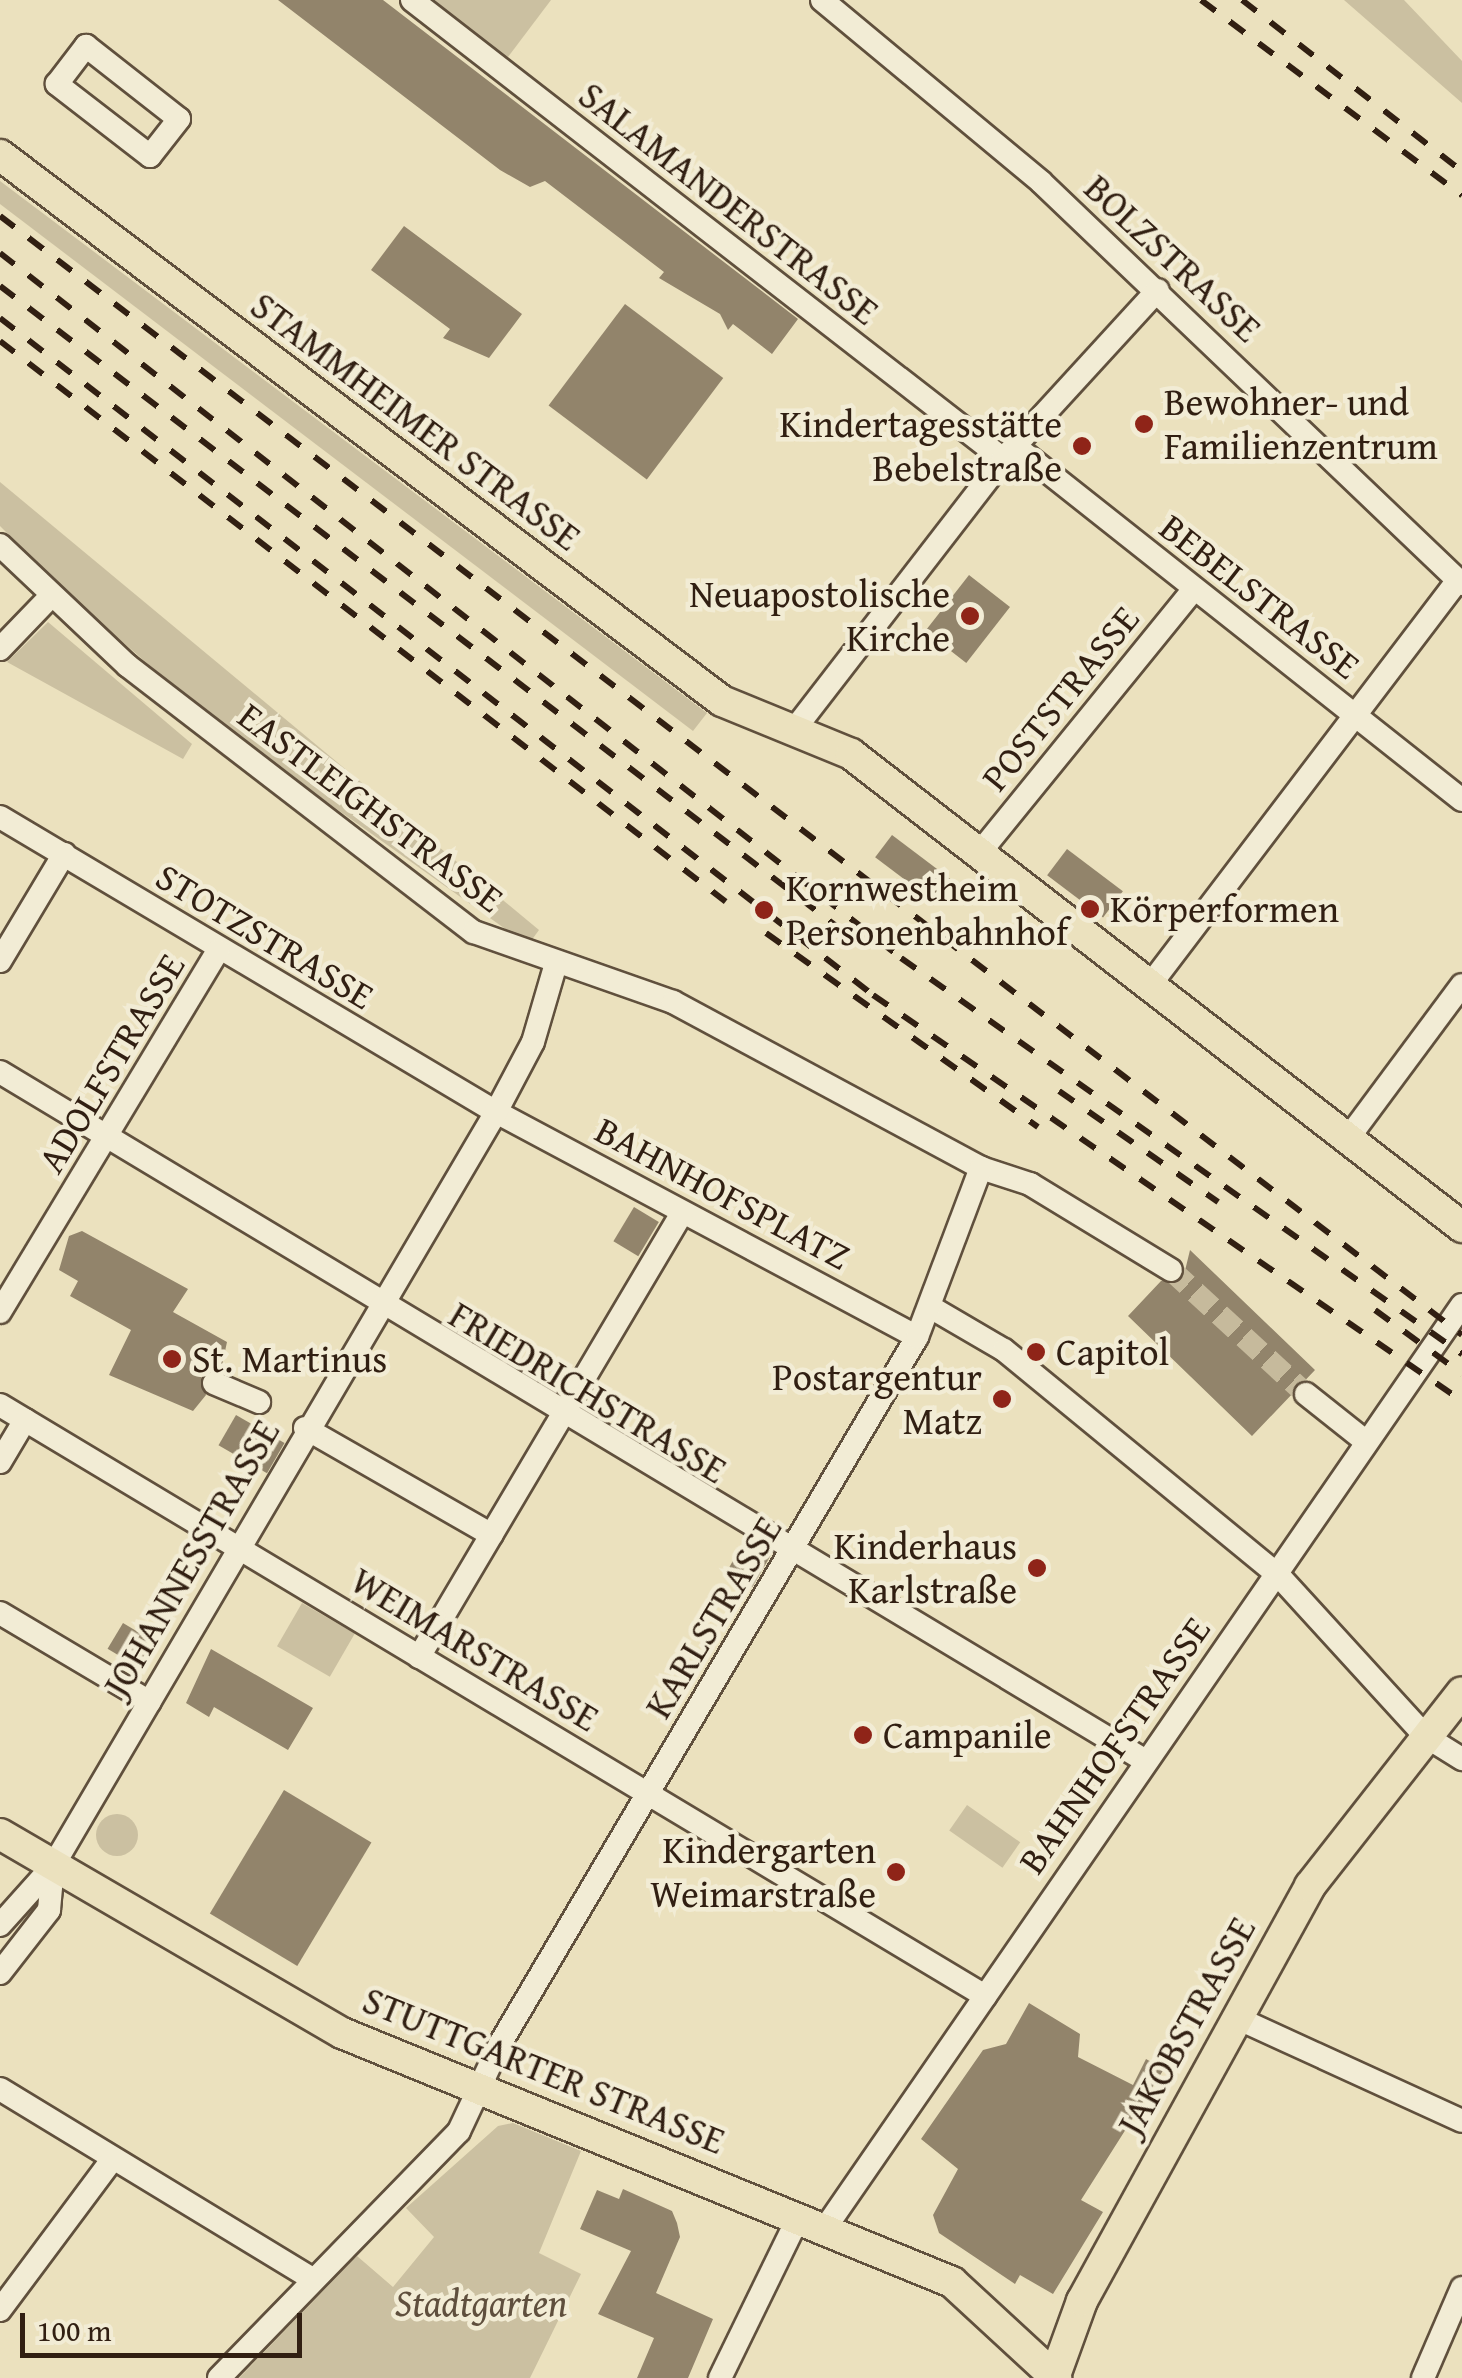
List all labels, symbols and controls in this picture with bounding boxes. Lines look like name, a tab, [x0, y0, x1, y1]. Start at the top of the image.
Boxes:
street label: SALAMANDERSTRASSE	[570, 72, 888, 334]
street label: BOLZSTRASSE	[1075, 165, 1271, 351]
street label: STAMMHEIMER STRASSE	[242, 282, 590, 560]
place label: Bewohner- und Familienzentrum	[1164, 379, 1438, 468]
place label: Kindertagesstätte Bebelstraße	[779, 401, 1062, 490]
marker: Bewohner- und Familienzentrum	[1133, 413, 1155, 435]
marker: Kindertagesstätte Bebelstraße	[1071, 435, 1093, 457]
street label: BEBELSTRASSE	[1151, 504, 1369, 688]
place label: Neuapostolische Kirche	[689, 571, 950, 660]
street label: POSTSTRASSE	[972, 596, 1148, 800]
marker: Neuapostolische Kirche	[959, 605, 981, 627]
street label: EASTLEIGHSTRASSE	[229, 692, 513, 922]
street label: STOTZSTRASSE	[148, 853, 382, 1019]
place label: Kornwestheim Personenbahnhof	[786, 865, 1068, 954]
place label: Körperformen	[1110, 886, 1339, 932]
marker: Kornwestheim Personenbahnhof	[751, 897, 777, 923]
marker: Körperformen	[1079, 898, 1101, 920]
street label: ADOLFSTRASSE	[28, 945, 194, 1181]
street label: BAHNHOFSPLATZ	[588, 1107, 858, 1279]
street label: FRIEDRICHSTRASSE	[441, 1291, 735, 1493]
place label: Capitol	[1056, 1329, 1169, 1375]
place label: St. Martinus	[192, 1336, 387, 1382]
marker: Capitol	[1025, 1341, 1047, 1363]
marker: St. Martinus	[161, 1348, 183, 1370]
place label: Postargentur Matz	[772, 1354, 982, 1444]
marker: Postargentur Matz	[991, 1388, 1013, 1410]
street label: JOHANNESSTRASSE	[93, 1412, 289, 1704]
street label: KARLSTRASSE	[635, 1508, 791, 1726]
place label: Kinderhaus Karlstraße	[834, 1523, 1017, 1612]
street label: WEIMARSTRASSE	[343, 1557, 607, 1741]
marker: Kinderhaus Karlstraße	[1026, 1557, 1048, 1579]
street label: BAHNHOFSTRASSE	[1009, 1608, 1219, 1882]
place label: Campanile	[883, 1712, 1052, 1758]
marker: Campanile	[852, 1724, 874, 1746]
place label: Kindergarten Weimarstraße	[650, 1827, 876, 1916]
marker: Kindergarten Weimarstraße	[885, 1861, 907, 1883]
street label: JAKOBSTRASSE	[1107, 1909, 1265, 2143]
street label: STUTTGARTER STRASSE	[357, 1977, 731, 2163]
park label: Stadtgarten	[395, 2280, 567, 2326]
scale bar	[25, 2293, 308, 2355]
text: 100 m	[37, 2308, 111, 2352]

